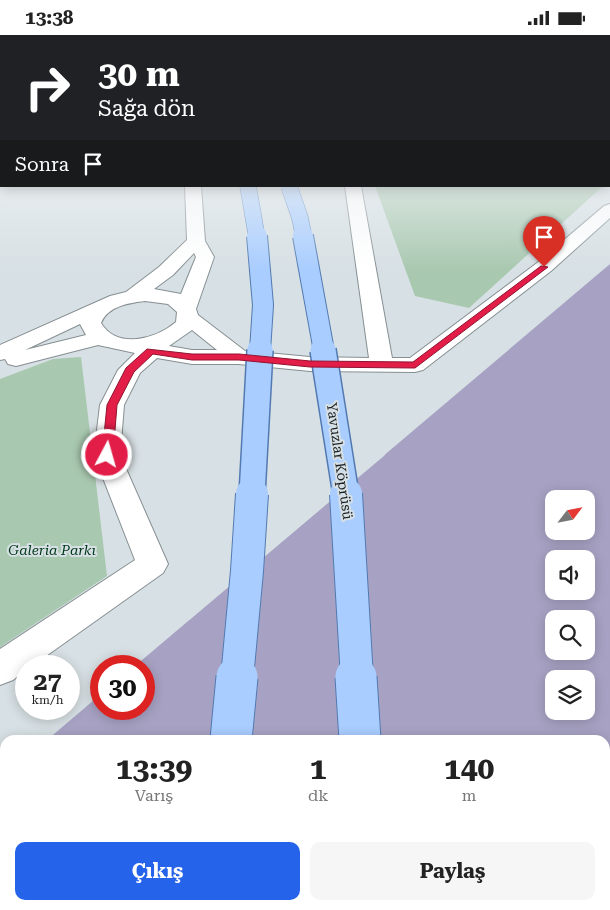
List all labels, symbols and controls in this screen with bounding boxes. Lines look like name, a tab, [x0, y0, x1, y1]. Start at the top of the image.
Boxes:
text: 13:38	[25, 6, 74, 29]
text: 30 m	[98, 54, 180, 95]
icon: right	[15, 55, 80, 120]
text: Sağa dön	[98, 96, 195, 121]
icon: arrive	[79, 150, 107, 178]
text: Sonra	[15, 153, 69, 176]
pin	[523, 216, 565, 267]
icon: arrive	[530, 223, 558, 251]
street label: Yavuzlar Köprüsü	[324, 401, 356, 521]
position arrow	[80, 428, 132, 480]
north arrow	[545, 490, 595, 540]
map controls	[545, 490, 595, 720]
park label: Galeria Parkı	[8, 542, 96, 558]
button: sound	[545, 550, 595, 600]
button: search	[545, 610, 595, 660]
speed limit sign: 30	[90, 655, 155, 720]
text: 27	[33, 667, 62, 696]
button: layers	[545, 670, 595, 720]
text: km/h	[31, 693, 64, 707]
text: 13:39	[116, 751, 192, 786]
text: 1	[310, 751, 326, 786]
text: 140	[444, 751, 494, 786]
text: Varış	[135, 786, 173, 805]
text: dk	[308, 786, 328, 805]
text: m	[462, 786, 476, 805]
button: Çıkış	[15, 842, 300, 900]
button: Paylaş	[310, 842, 595, 900]

